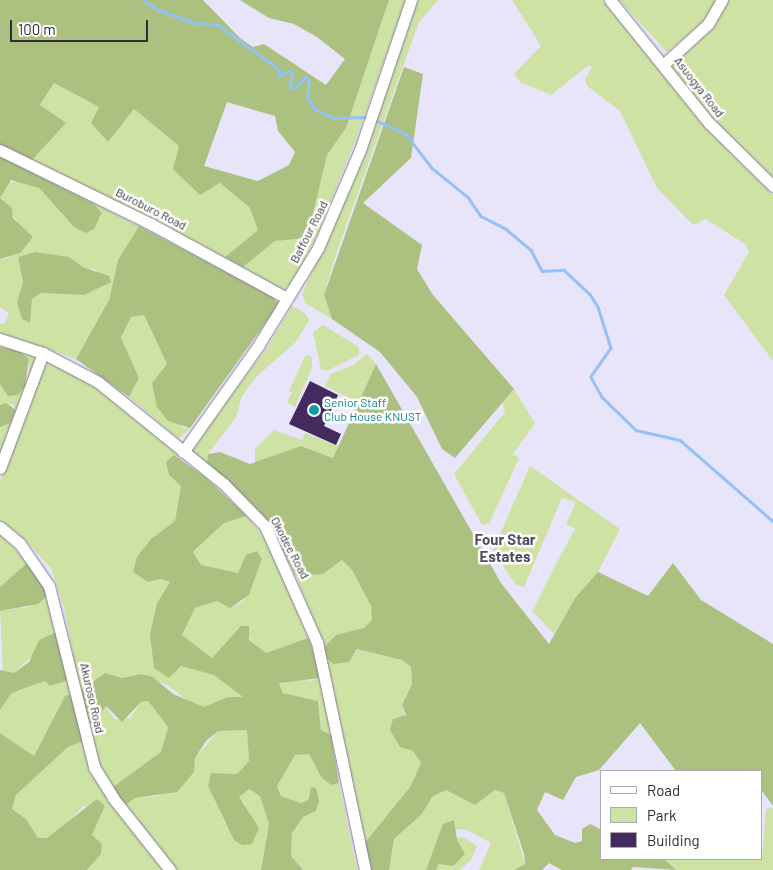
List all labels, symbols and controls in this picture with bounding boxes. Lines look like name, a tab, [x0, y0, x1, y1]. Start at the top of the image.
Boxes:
scale bar	[12, 10, 150, 42]
text: 100 m	[18, 20, 56, 38]
street label: Asuogya Road	[671, 54, 727, 120]
street label: Buroburo Road	[113, 185, 189, 233]
street label: Baffour Road	[287, 199, 331, 265]
place label: Senior Staff Club House KNUST	[324, 396, 422, 424]
marker: Senior Staff Club House KNUST	[308, 404, 320, 416]
street label: Okodee Road	[268, 515, 312, 581]
district label: Four Star Estates	[474, 530, 536, 565]
street label: Akuroso Road	[77, 661, 107, 735]
legend	[600, 770, 763, 860]
text: Road	[647, 781, 680, 799]
text: Park	[647, 806, 676, 824]
text: Building	[647, 831, 700, 849]

